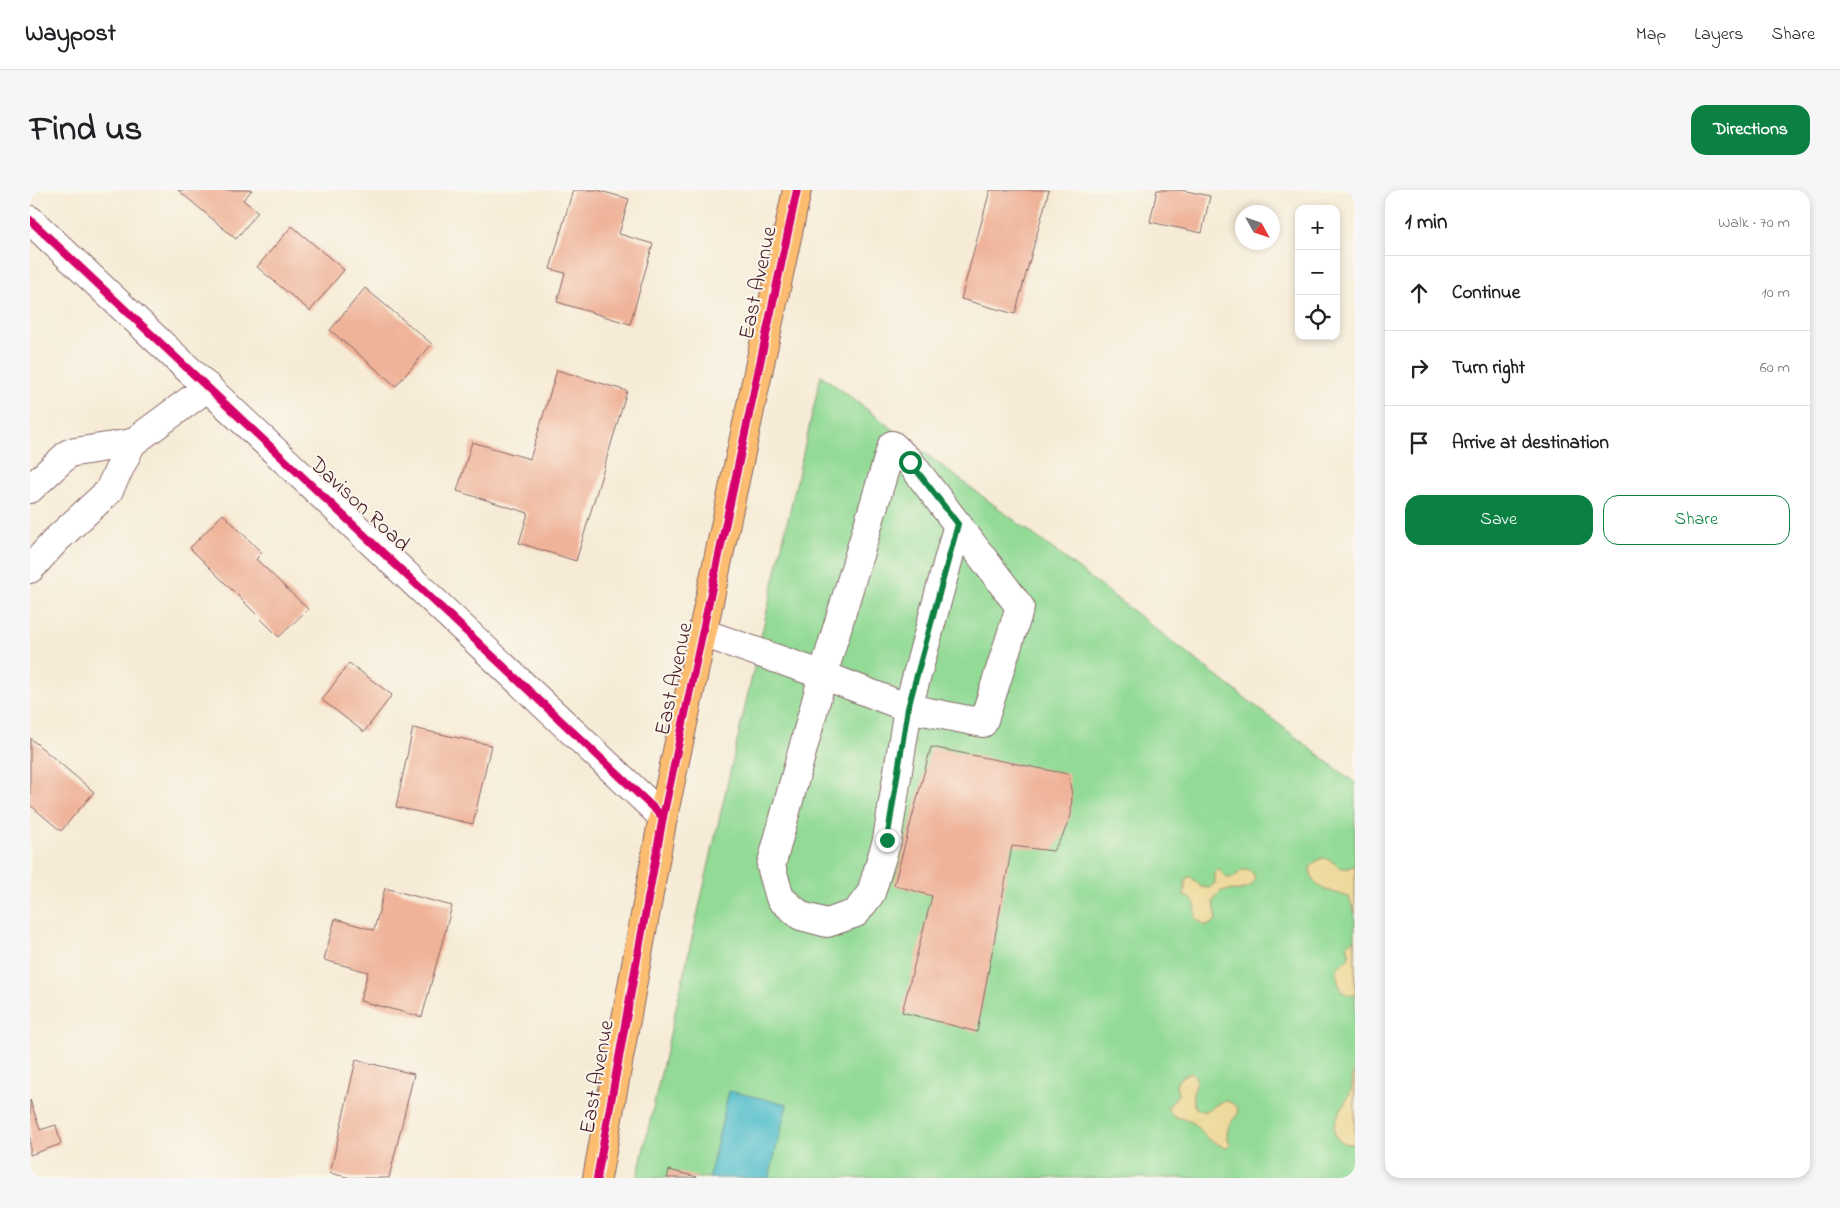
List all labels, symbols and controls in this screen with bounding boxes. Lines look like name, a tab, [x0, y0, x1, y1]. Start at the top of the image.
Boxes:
text: Waypost	[25, 17, 116, 52]
text: Map	[1636, 22, 1666, 48]
text: Layers	[1694, 22, 1744, 48]
text: Share	[1772, 22, 1815, 48]
text: Find us	[30, 105, 142, 156]
button: Directions	[1691, 105, 1810, 155]
north arrow	[1235, 205, 1280, 250]
map controls	[1295, 205, 1340, 340]
button: +	[1295, 205, 1340, 250]
text: 1 min	[1405, 208, 1447, 238]
text: Walk · 70 m	[1718, 211, 1790, 235]
street label: East Avenue	[731, 223, 787, 343]
button: −	[1295, 250, 1340, 295]
icon: ahead	[1405, 279, 1433, 307]
text: Continue	[1452, 280, 1520, 307]
text: 10 m	[1762, 281, 1790, 305]
button: locate	[1295, 295, 1340, 340]
icon: right	[1405, 354, 1433, 382]
text: Turn right	[1452, 355, 1525, 382]
text: 60 m	[1760, 356, 1790, 380]
icon: arrive	[1405, 429, 1433, 457]
text: Arrive at destination	[1452, 430, 1609, 457]
street label: Davison Road	[301, 449, 416, 560]
route start	[899, 451, 922, 474]
button: Save	[1405, 495, 1593, 545]
button: Share	[1603, 495, 1790, 545]
street label: East Avenue	[647, 619, 703, 739]
route end	[876, 829, 899, 852]
street label: East Avenue	[572, 1017, 624, 1136]

